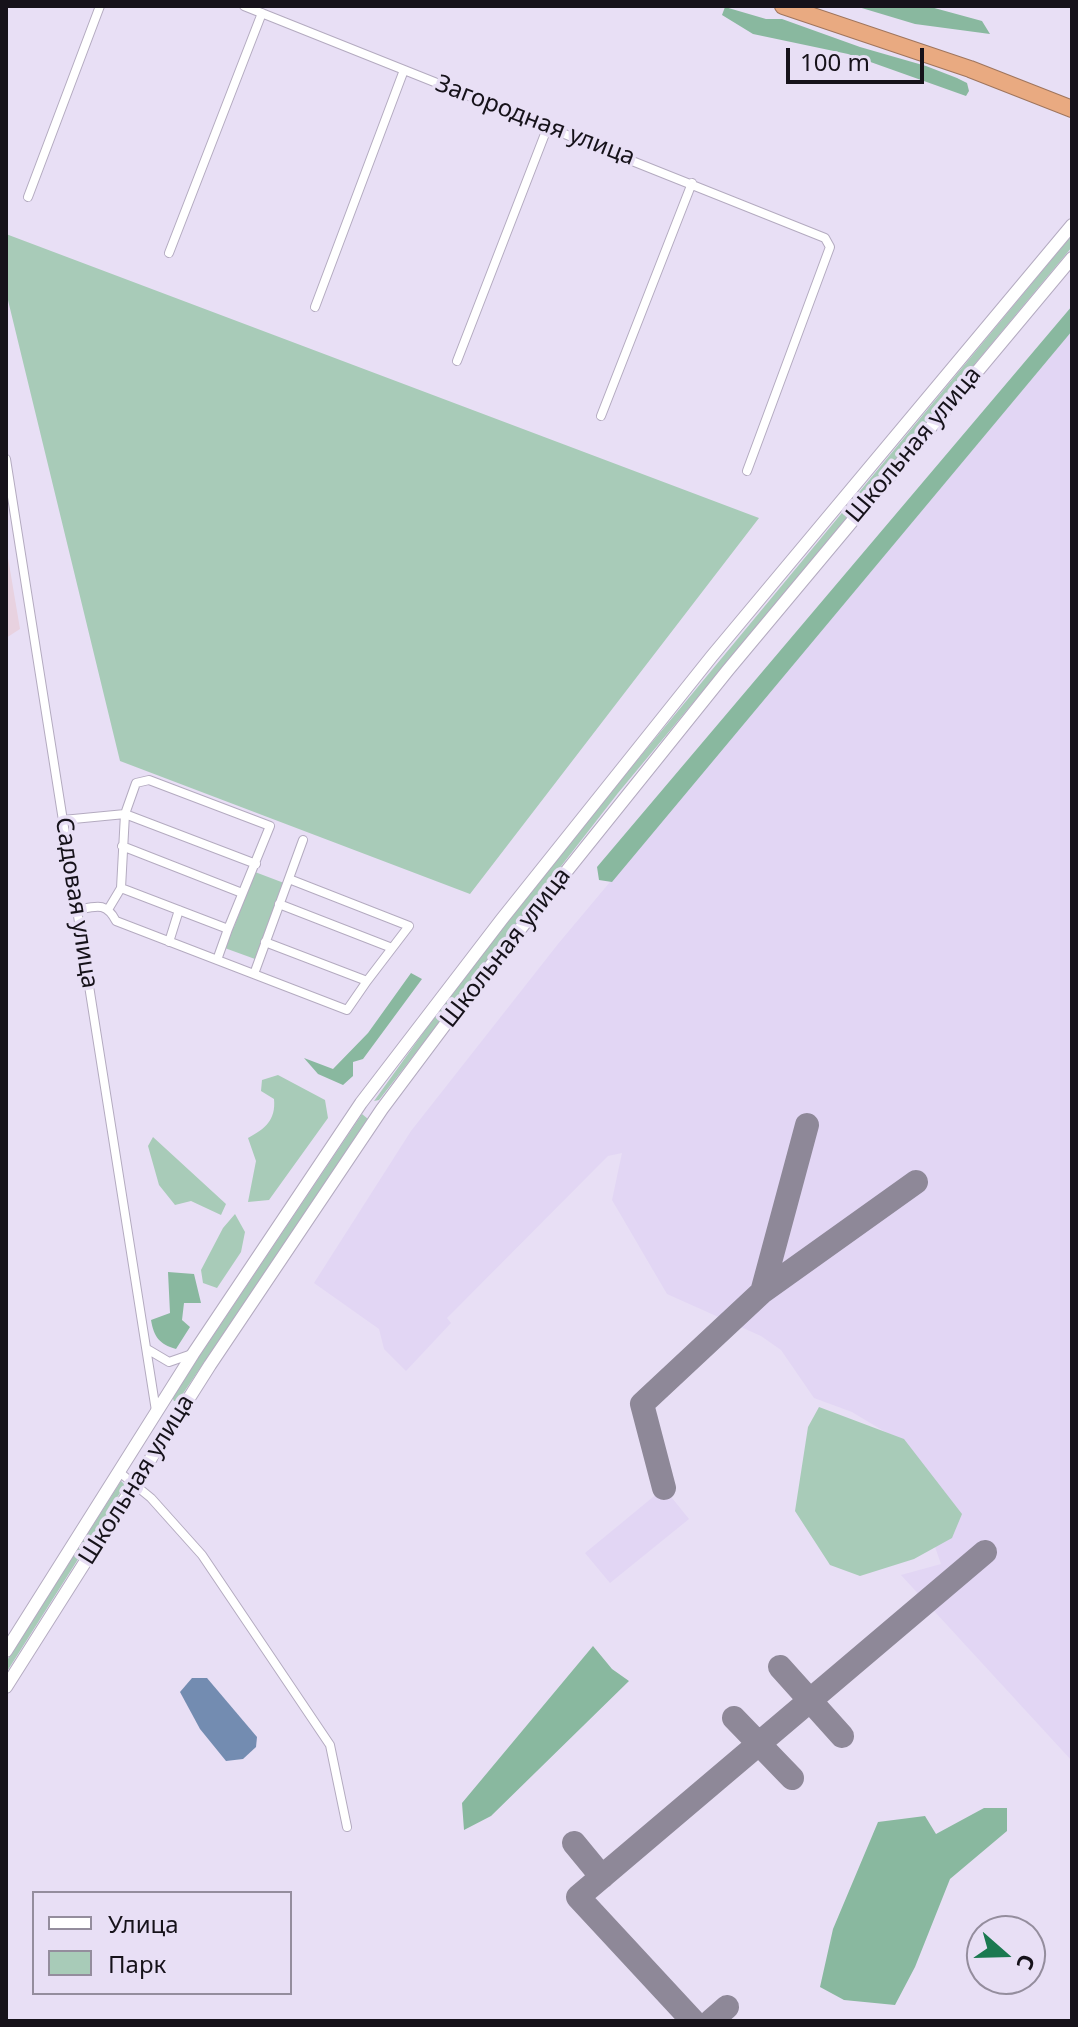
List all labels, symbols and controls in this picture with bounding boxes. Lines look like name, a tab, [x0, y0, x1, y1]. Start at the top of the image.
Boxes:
scale bar	[790, 32, 928, 82]
text: 100 m	[800, 45, 870, 78]
street label: Загородная улица	[431, 70, 639, 172]
street label: Школьная улица	[840, 361, 988, 529]
street label: Садовая улица	[48, 816, 104, 990]
street label: Школьная улица	[435, 862, 577, 1034]
street label: Школьная улица	[73, 1390, 201, 1570]
legend	[32, 1891, 292, 1995]
text: Улица	[108, 1907, 179, 1940]
north arrow	[966, 1915, 1046, 1995]
text: Парк	[108, 1947, 166, 1980]
text: С	[1010, 1951, 1043, 1974]

